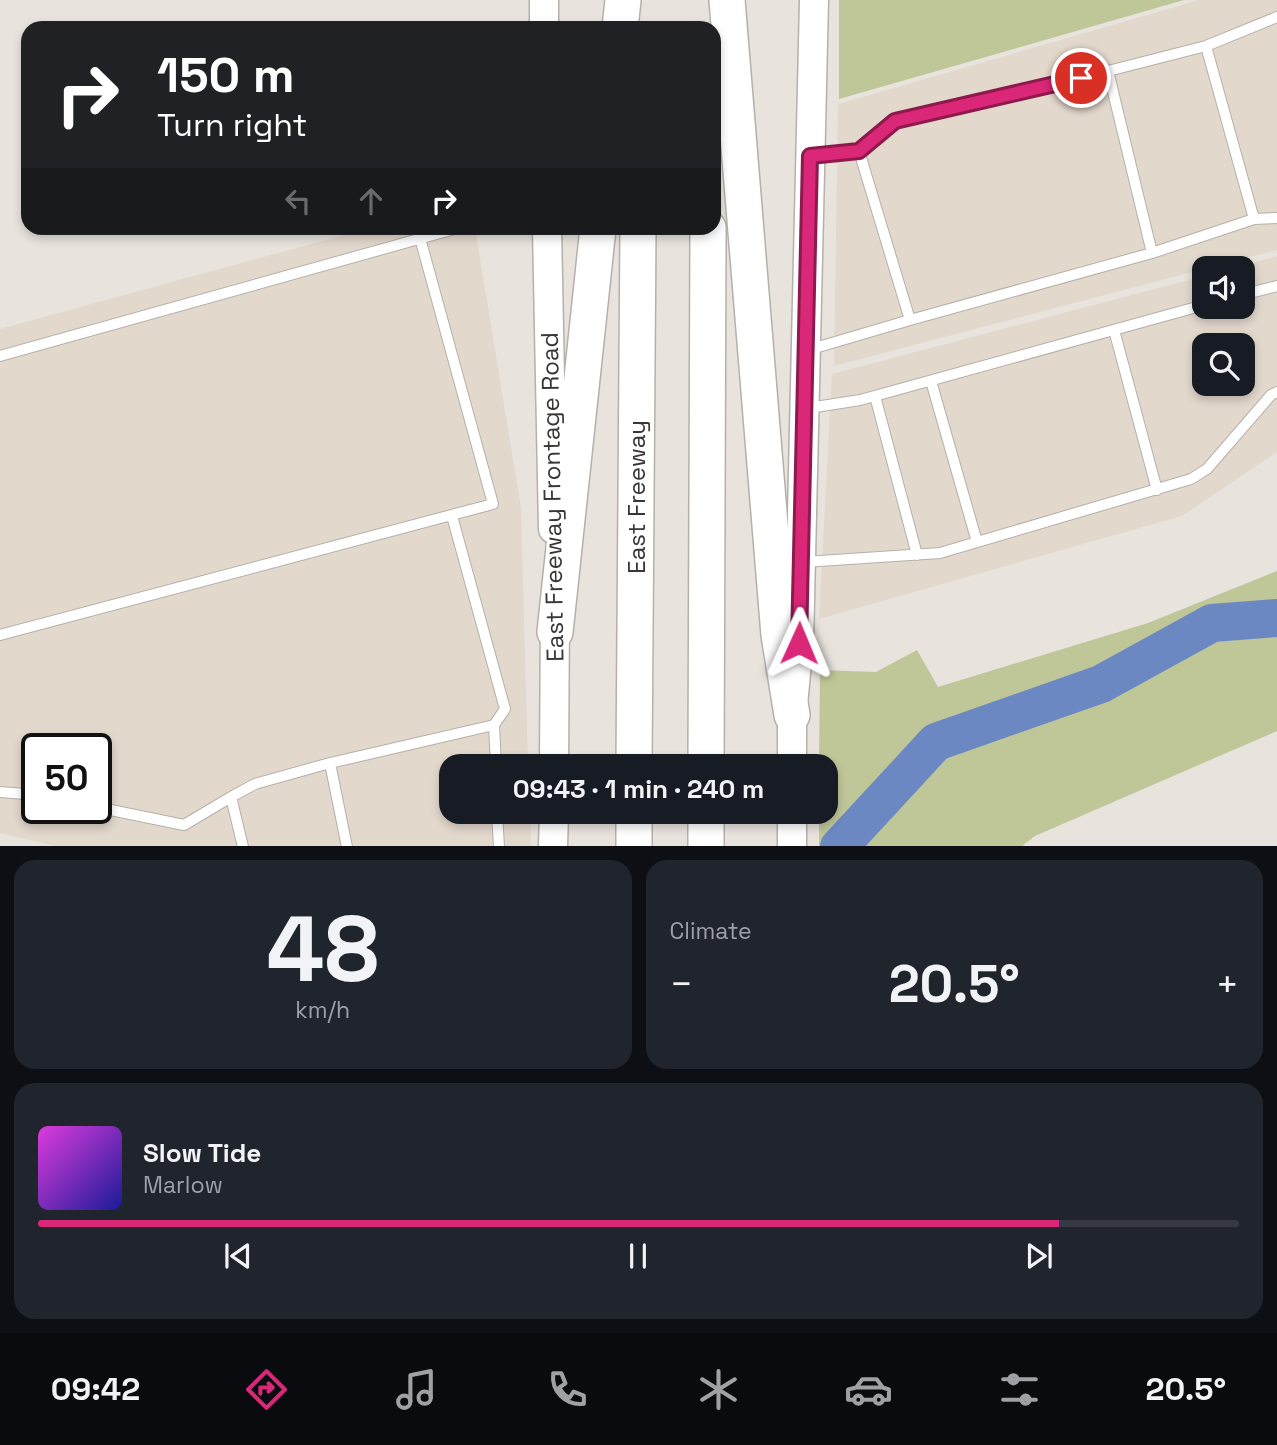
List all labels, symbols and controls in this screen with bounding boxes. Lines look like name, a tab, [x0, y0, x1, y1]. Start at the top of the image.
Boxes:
text: 150 m	[157, 44, 295, 106]
pin	[1051, 48, 1111, 108]
icon: right	[42, 49, 133, 140]
icon: arrive	[1062, 59, 1100, 97]
text: Turn right	[157, 105, 307, 145]
icon: left	[279, 182, 317, 220]
icon: ahead	[352, 182, 390, 220]
icon: right	[425, 182, 463, 220]
map controls	[1192, 256, 1255, 396]
button: sound	[1192, 256, 1255, 319]
street label: East Freeway Frontage Road	[534, 332, 570, 662]
button: search	[1192, 333, 1255, 396]
street label: East Freeway	[621, 420, 652, 574]
position arrow	[762, 606, 836, 680]
speed limit sign: 50	[21, 733, 112, 824]
text: 09:43 · 1 min · 240 m	[513, 772, 764, 806]
text: 48	[267, 891, 379, 1008]
text: Climate	[670, 916, 752, 946]
text: 20.5°	[889, 951, 1020, 1017]
text: −	[670, 960, 693, 1008]
text: +	[1215, 960, 1239, 1008]
text: km/h	[295, 995, 350, 1025]
text: Slow Tide	[143, 1136, 261, 1170]
text: Marlow	[143, 1170, 223, 1200]
icon: previous	[219, 1237, 257, 1275]
icon: pause	[619, 1237, 657, 1275]
icon: next	[1020, 1237, 1058, 1275]
icon: directions	[242, 1365, 291, 1414]
icon: music	[392, 1365, 441, 1414]
icon: phone	[543, 1365, 592, 1414]
icon: climate	[694, 1365, 743, 1414]
icon: car	[844, 1365, 893, 1414]
icon: filters	[995, 1365, 1044, 1414]
text: 09:42	[51, 1369, 140, 1409]
text: 20.5°	[1145, 1369, 1226, 1409]

